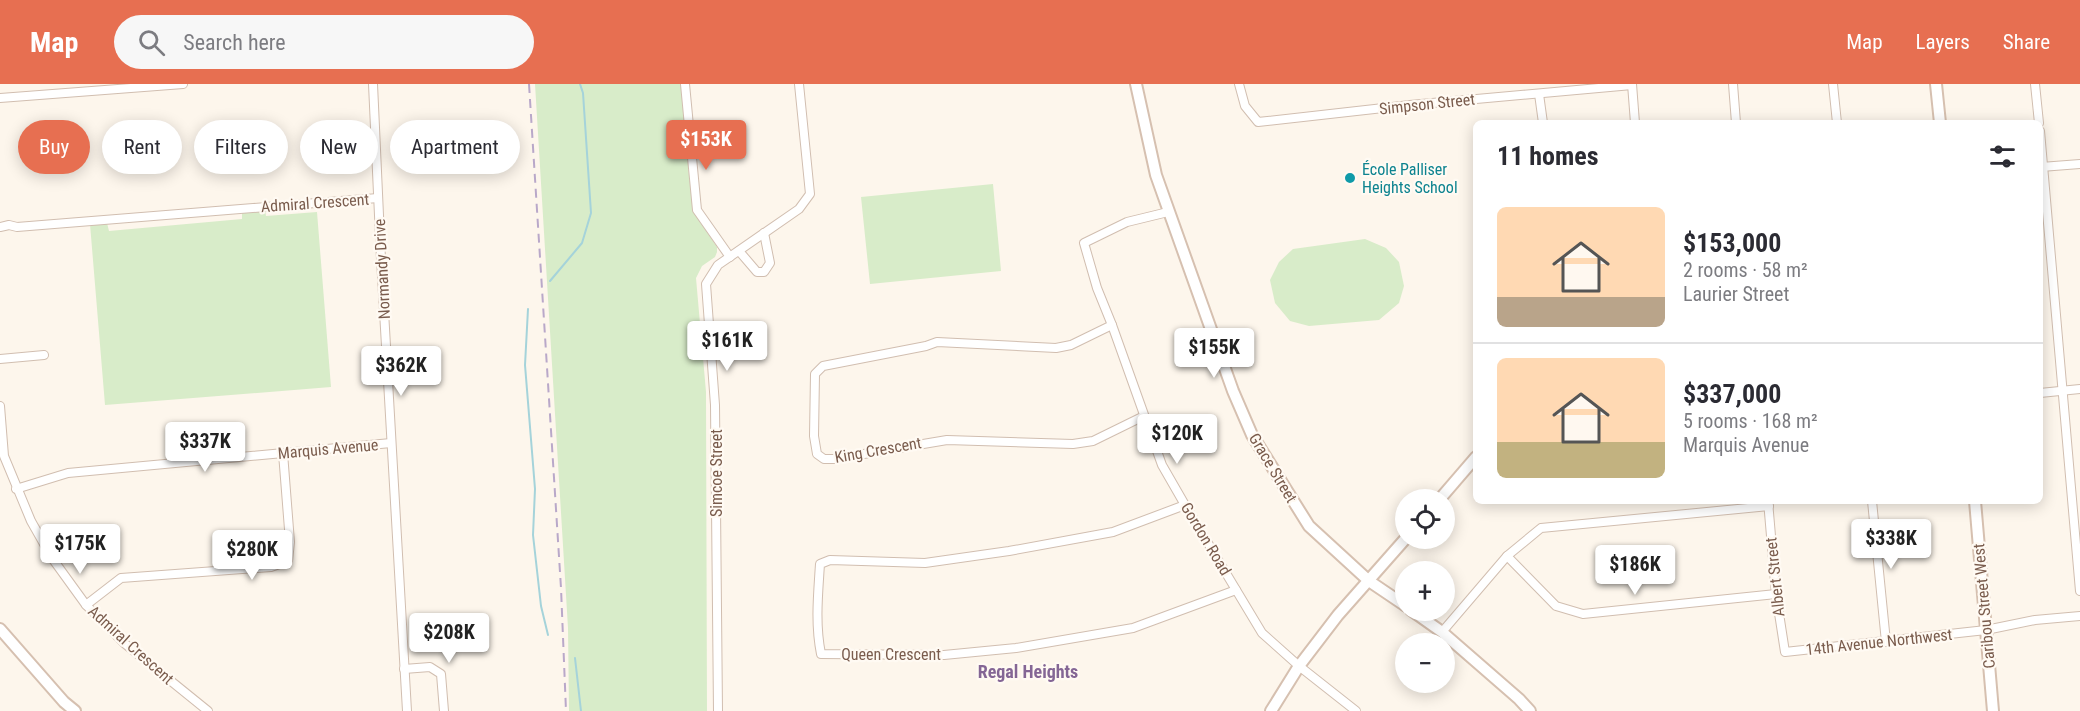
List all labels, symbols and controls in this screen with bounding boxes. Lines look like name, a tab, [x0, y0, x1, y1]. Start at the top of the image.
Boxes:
search box	[114, 15, 534, 69]
text: Map	[30, 26, 78, 59]
icon: search	[135, 26, 168, 59]
text: Search here	[183, 30, 286, 55]
text: Map	[1846, 30, 1883, 54]
text: Layers	[1916, 30, 1970, 54]
text: Share	[2003, 30, 2050, 54]
street label: Simpson Street	[1378, 89, 1476, 118]
chip: Buy	[18, 120, 90, 174]
chip: Rent	[102, 120, 182, 174]
chip: Filters	[194, 120, 288, 174]
chip: New	[300, 120, 378, 174]
chip: Apartment	[390, 120, 520, 174]
pin: $153K	[664, 120, 748, 171]
text: $153K	[680, 127, 732, 151]
icon: filters	[1986, 140, 2019, 173]
text: 11 homes	[1497, 141, 1599, 171]
place label: École Palliser Heights School	[1362, 160, 1458, 197]
marker: École Palliser Heights School	[1343, 171, 1357, 185]
street label: Admiral Crescent	[260, 190, 370, 216]
street label: Normandy Drive	[370, 218, 394, 320]
text: $153,000	[1683, 228, 1781, 258]
icon: home	[1545, 231, 1617, 303]
text: 2 rooms · 58 m²	[1683, 258, 1808, 282]
text: Laurier Street	[1683, 282, 1789, 306]
pin: $161K	[685, 321, 769, 372]
text: $161K	[701, 328, 753, 352]
pin: $155K	[1172, 328, 1256, 379]
text: $155K	[1188, 335, 1240, 359]
pin: $362K	[359, 346, 443, 397]
text: $362K	[375, 353, 427, 377]
text: $337,000	[1683, 379, 1781, 409]
icon: home	[1545, 382, 1617, 454]
text: 5 rooms · 168 m²	[1683, 409, 1818, 433]
pin: $120K	[1135, 414, 1219, 465]
text: $120K	[1151, 421, 1203, 445]
pin: $337K	[163, 422, 247, 473]
text: $337K	[179, 429, 231, 453]
street label: Simcoe Street	[707, 429, 726, 517]
street label: Grace Street	[1245, 430, 1301, 506]
street label: King Crescent	[833, 433, 923, 467]
text: Marquis Avenue	[1683, 433, 1809, 457]
street label: Marquis Avenue	[277, 435, 379, 463]
map controls	[1395, 489, 1455, 693]
button: locate	[1395, 489, 1455, 549]
street label: Gordon Road	[1177, 499, 1235, 579]
pin: $338K	[1849, 519, 1933, 570]
pin: $175K	[38, 524, 122, 575]
text: $338K	[1865, 526, 1917, 550]
pin: $280K	[210, 530, 294, 581]
text: $175K	[54, 531, 106, 555]
street label: Albert Street	[1761, 536, 1789, 618]
text: $280K	[226, 537, 278, 561]
street label: Caribou Street West	[1969, 543, 1999, 669]
pin: $186K	[1593, 545, 1677, 596]
text: $186K	[1609, 552, 1661, 576]
button: +	[1395, 561, 1455, 621]
street label: Admiral Crescent	[84, 602, 178, 689]
pin: $208K	[407, 613, 491, 664]
text: $208K	[423, 620, 475, 644]
street label: 14th Avenue Northwest	[1805, 625, 1953, 659]
button: −	[1395, 633, 1455, 693]
street label: Queen Crescent	[841, 645, 941, 664]
district label: Regal Heights	[978, 661, 1078, 682]

